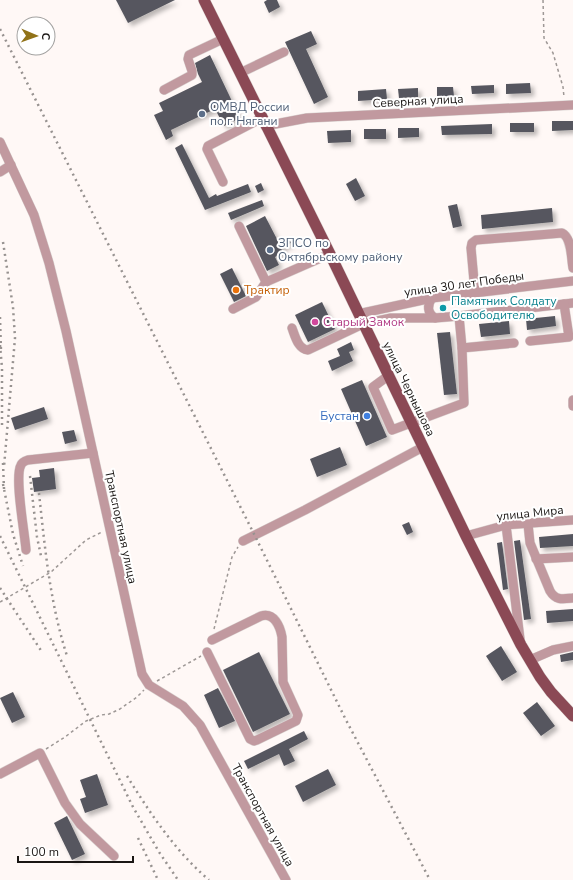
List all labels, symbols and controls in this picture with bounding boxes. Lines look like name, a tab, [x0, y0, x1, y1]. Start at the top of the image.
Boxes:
north arrow	[16, 16, 56, 56]
text: С	[38, 32, 53, 41]
street label: Северная улица	[372, 91, 464, 111]
place label: ОМВД России по г. Нягани	[210, 99, 290, 129]
marker: ОМВД России по г. Нягани	[197, 109, 207, 119]
place label: ЗПСО по Октябрьскому району	[278, 235, 403, 265]
marker: ЗПСО по Октябрьскому району	[265, 245, 275, 255]
street label: улица 30 лет Победы	[403, 268, 525, 300]
place label: Трактир	[244, 282, 290, 298]
marker: Трактир	[231, 285, 241, 295]
place label: Памятник Солдату Освободителю	[451, 293, 557, 323]
marker: Памятник Солдату Освободителю	[438, 303, 448, 313]
place label: Старый Замок	[323, 314, 405, 330]
marker: Старый Замок	[310, 317, 320, 327]
street label: улица Чернышова	[379, 339, 439, 439]
place label: Бустан	[320, 408, 359, 424]
marker: Бустан	[362, 411, 372, 421]
street label: Транспортная улица	[101, 469, 141, 585]
street label: улица Мира	[496, 502, 564, 524]
street label: Транспортная улица	[228, 761, 298, 869]
scale bar	[18, 838, 133, 864]
text: 100 m	[24, 844, 59, 860]

